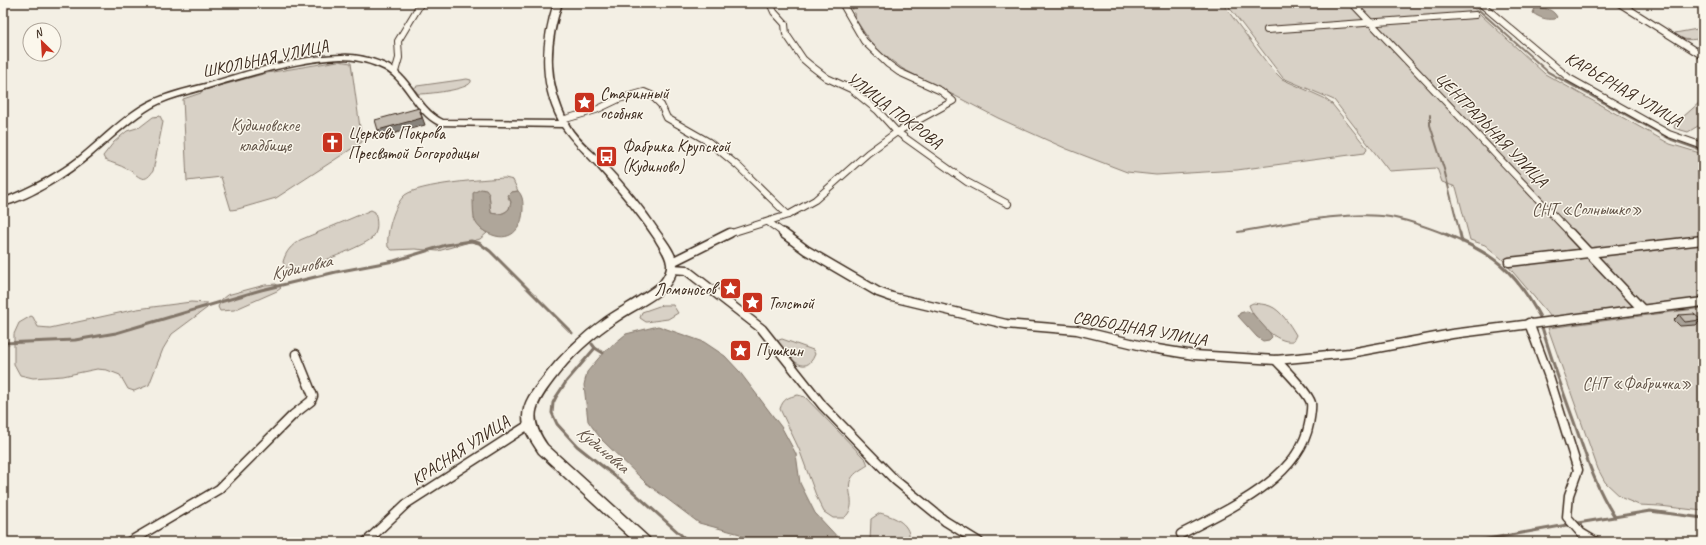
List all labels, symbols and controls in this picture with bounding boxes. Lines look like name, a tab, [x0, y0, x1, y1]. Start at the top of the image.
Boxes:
north arrow	[22, 22, 62, 62]
text: N	[32, 24, 46, 41]
street label: ШКОЛЬНАЯ УЛИЦА	[200, 35, 331, 82]
street label: КАРЬЕРНАЯ УЛИЦА	[1562, 47, 1687, 132]
street label: ЦЕНТРАЛЬНАЯ УЛИЦА	[1431, 67, 1553, 192]
street label: УЛИЦА ПОКРОВА	[843, 68, 947, 153]
place label: Старинный особняк	[600, 83, 670, 124]
place icon: Старинный особняк	[571, 90, 597, 116]
park label: Кудиновское кладбище	[231, 115, 301, 156]
place label: Церковь Покрова Пресвятой Богородицы	[348, 123, 480, 164]
church icon: Церковь Покрова Пресвятой Богородицы	[319, 130, 345, 156]
place label: Фабрика Крупской (Кудиново)	[622, 136, 731, 177]
bus stop icon: Фабрика Крупской (Кудиново)	[593, 143, 619, 169]
park label: СНТ «Солнышко»	[1532, 199, 1642, 220]
water label: Кудиновка	[268, 249, 336, 285]
place icon: Ломоносов	[718, 276, 744, 302]
place label: Ломоносов	[655, 279, 720, 300]
place icon: Толстой	[740, 290, 766, 316]
place label: Толстой	[768, 293, 815, 314]
street label: СВОБОДНАЯ УЛИЦА	[1071, 306, 1210, 351]
place icon: Пушкин	[728, 337, 754, 363]
place label: Пушкин	[756, 340, 805, 361]
park label: СНТ «Фабричка»	[1582, 373, 1692, 394]
street label: КРАСНАЯ УЛИЦА	[407, 411, 514, 490]
water label: Кудиновка	[572, 421, 635, 479]

